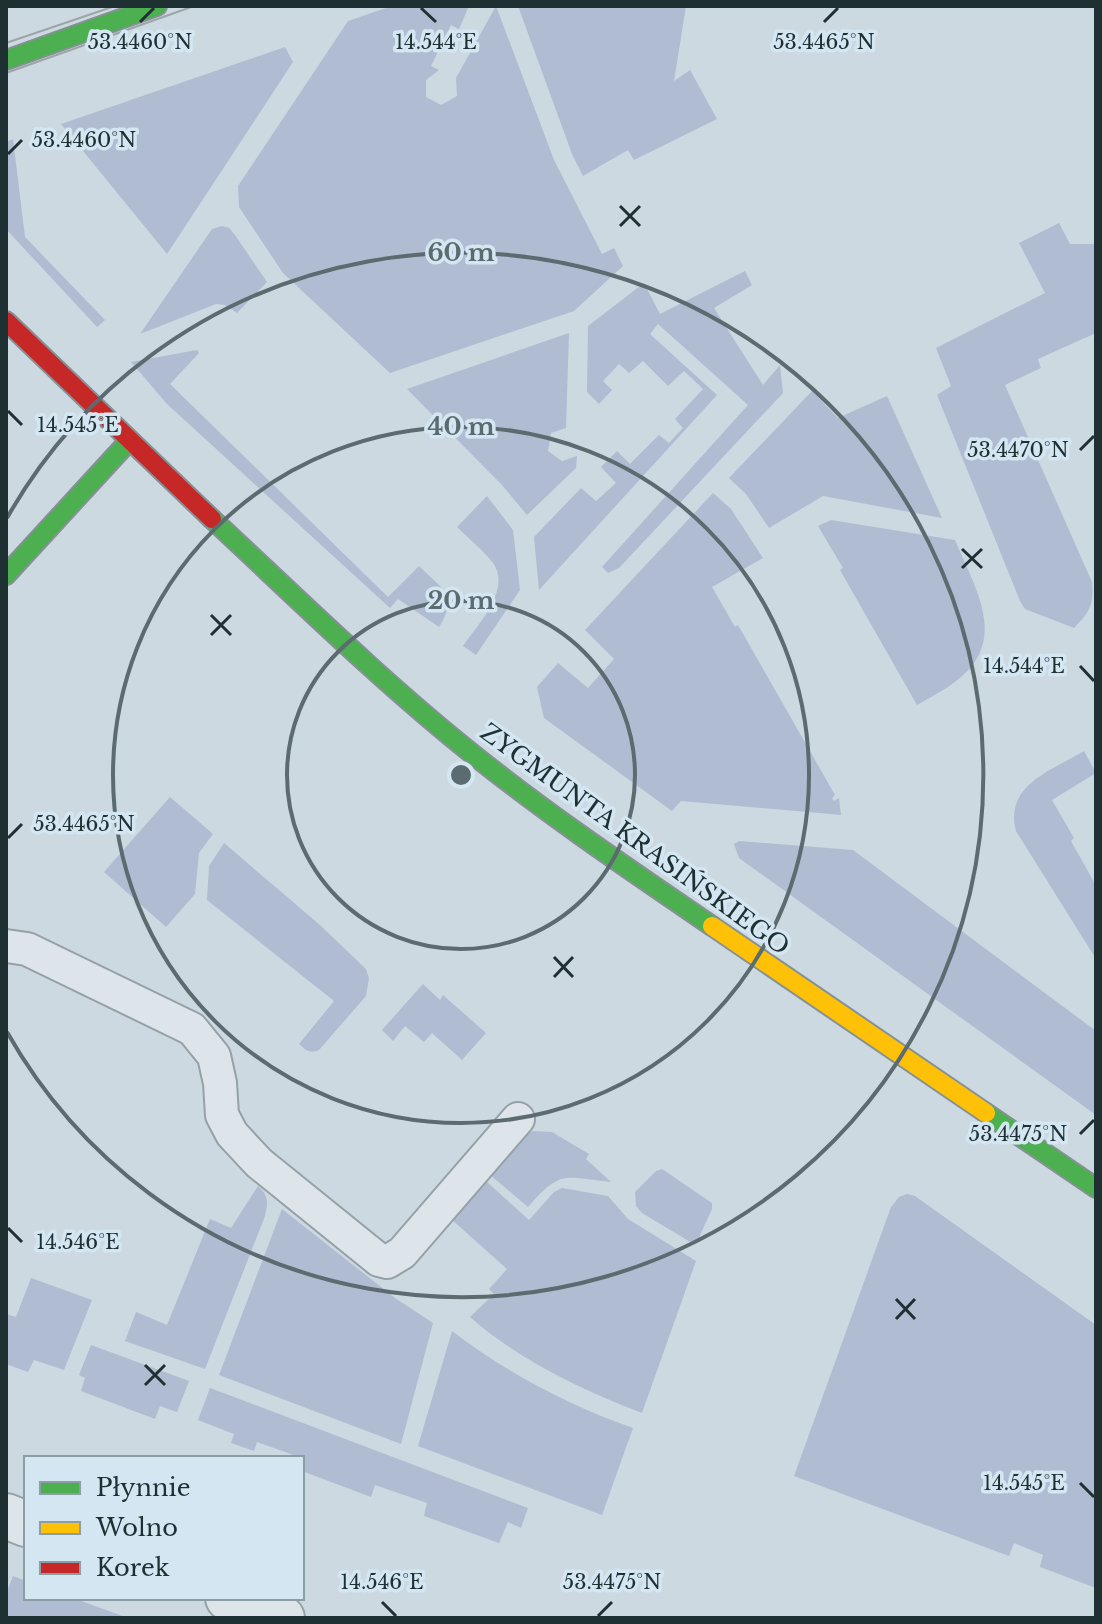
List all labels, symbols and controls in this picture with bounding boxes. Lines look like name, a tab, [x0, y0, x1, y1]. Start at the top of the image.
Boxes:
text: 53.4460°N	[88, 30, 192, 54]
text: 14.544°E	[395, 30, 477, 54]
text: 53.4465°N	[773, 30, 875, 54]
text: 53.4460°N	[32, 128, 136, 152]
text: 60 m	[427, 238, 495, 267]
text: 40 m	[428, 412, 495, 441]
text: 14.545°E	[37, 413, 119, 437]
text: 53.4470°N	[967, 438, 1069, 462]
text: 20 m	[428, 586, 495, 615]
text: 14.544°E	[983, 654, 1065, 678]
street label: ZYGMUNTA KRASIŃSKIEGO	[475, 716, 796, 961]
centre of rings	[447, 761, 475, 789]
text: 53.4465°N	[33, 812, 135, 836]
text: 53.4475°N	[969, 1122, 1067, 1146]
text: 14.546°E	[36, 1230, 120, 1254]
legend	[24, 1456, 304, 1600]
text: 14.545°E	[983, 1471, 1065, 1495]
text: Płynnie	[96, 1473, 191, 1502]
text: Wolno	[95, 1513, 178, 1542]
text: Korek	[96, 1553, 170, 1582]
text: 14.546°E	[340, 1570, 424, 1594]
text: 53.4475°N	[563, 1570, 661, 1594]

